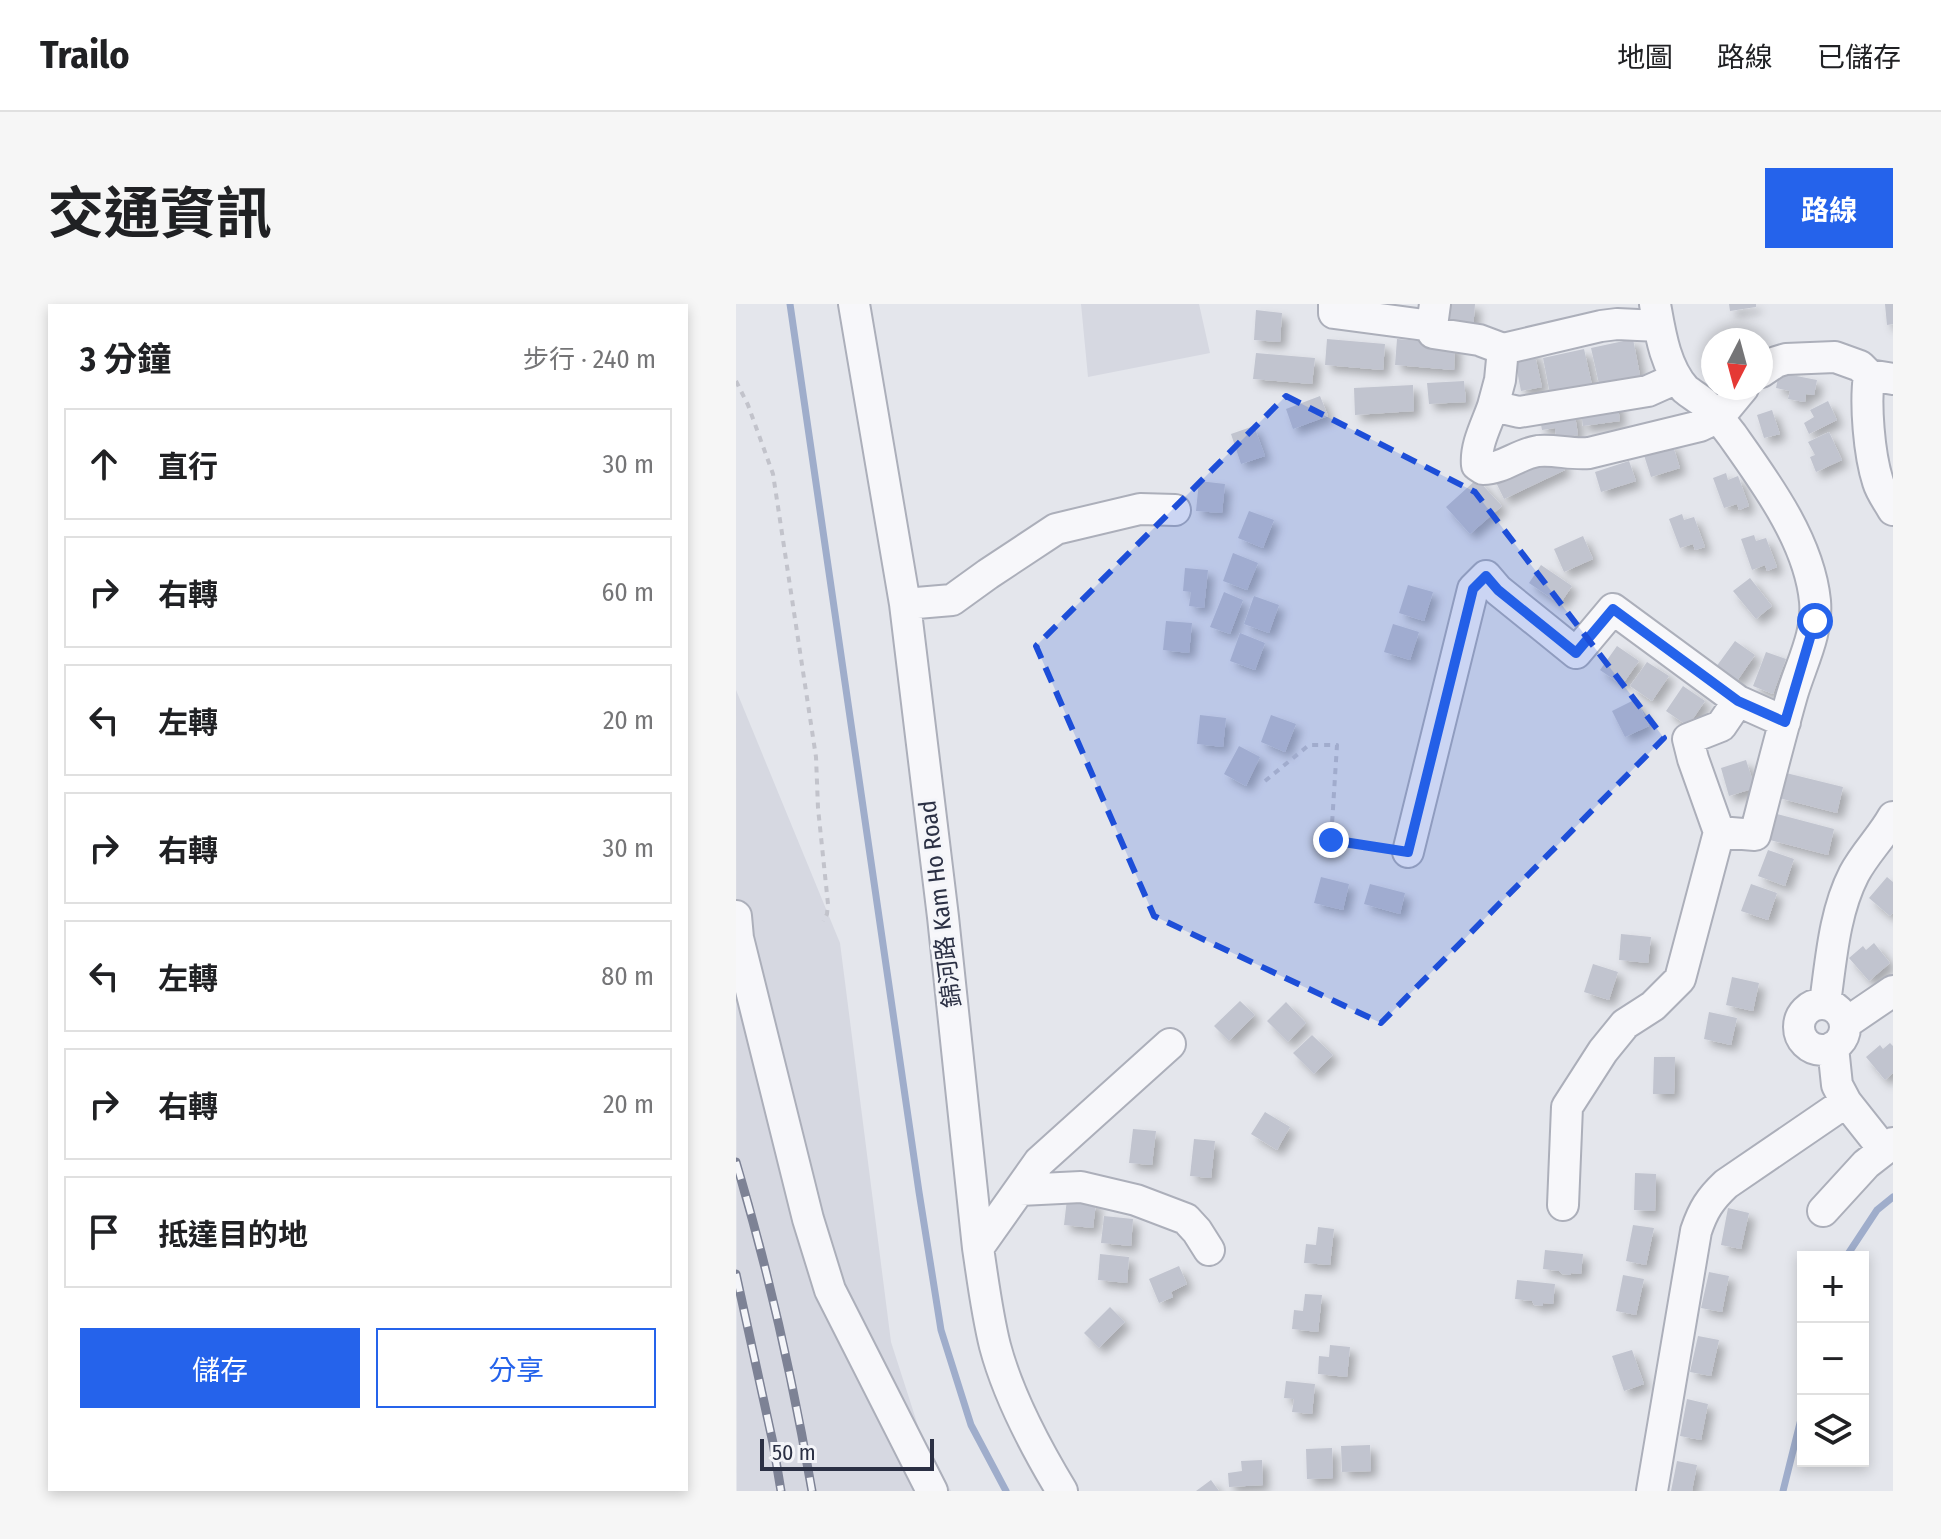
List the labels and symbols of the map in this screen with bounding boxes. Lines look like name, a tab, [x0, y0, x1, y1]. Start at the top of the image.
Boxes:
north arrow	[1701, 328, 1773, 400]
route start	[1797, 603, 1833, 639]
street label: 錦河路 Kam Ho Road	[913, 799, 967, 1009]
route end	[1313, 822, 1349, 858]
scale bar	[760, 1435, 934, 1471]

